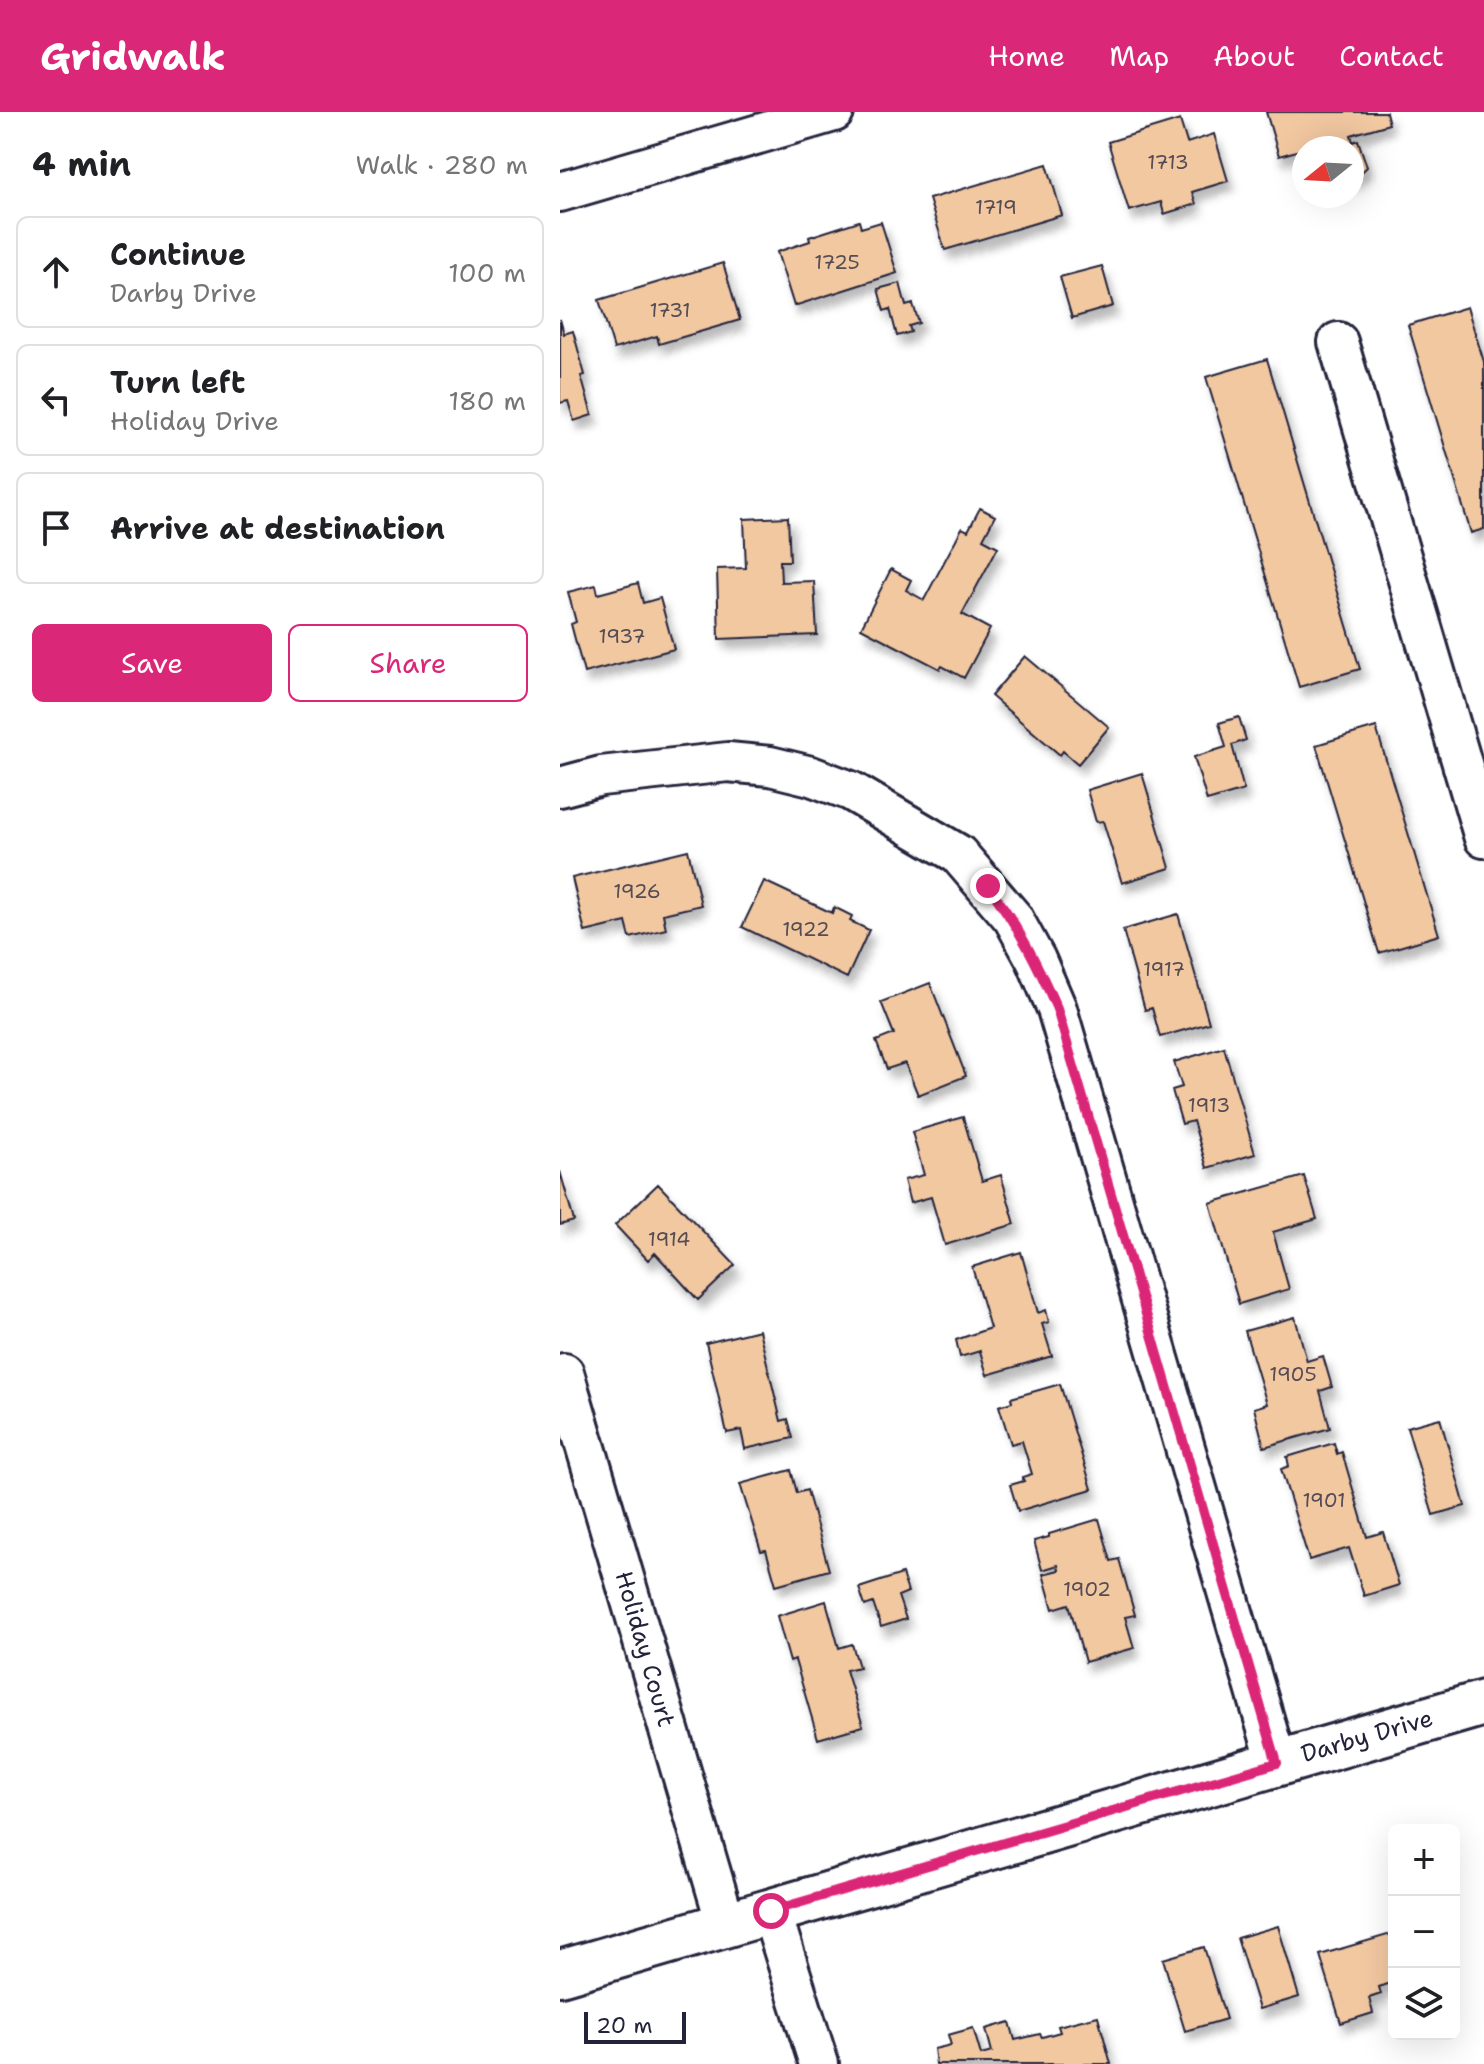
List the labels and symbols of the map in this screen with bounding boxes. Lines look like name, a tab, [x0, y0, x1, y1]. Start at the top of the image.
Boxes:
north arrow	[1292, 136, 1364, 208]
house number: 1713	[1147, 149, 1189, 175]
house number: 1719	[975, 194, 1017, 220]
house number: 1725	[814, 249, 860, 275]
house number: 1731	[649, 297, 691, 323]
house number: 1937	[599, 623, 645, 649]
route end	[970, 868, 1006, 904]
house number: 1926	[613, 878, 661, 904]
house number: 1922	[782, 916, 830, 942]
house number: 1917	[1143, 956, 1185, 982]
house number: 1913	[1188, 1092, 1230, 1118]
house number: 1914	[648, 1226, 690, 1252]
house number: 1905	[1269, 1361, 1317, 1387]
house number: 1901	[1302, 1487, 1346, 1513]
street label: Holiday Court	[607, 1567, 683, 1731]
house number: 1902	[1063, 1576, 1111, 1602]
street label: Darby Drive	[1297, 1702, 1437, 1770]
route start	[753, 1893, 789, 1929]
scale bar	[584, 2008, 686, 2044]

